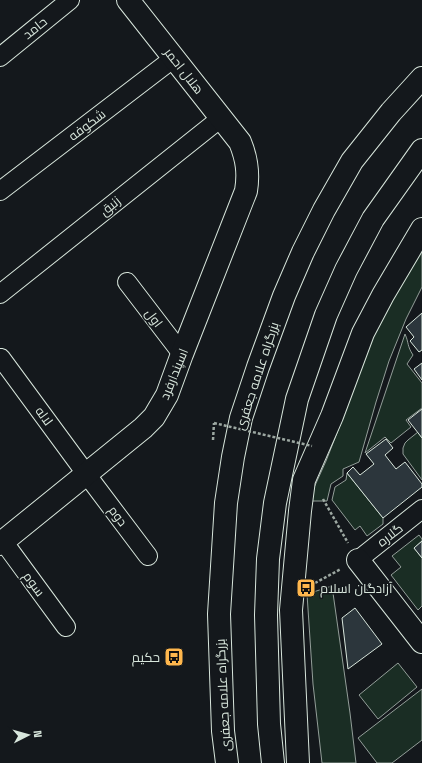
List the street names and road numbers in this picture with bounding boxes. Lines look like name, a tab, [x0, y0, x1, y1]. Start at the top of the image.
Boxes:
street label: حامد	[19, 13, 51, 43]
street label: هلال احمر	[160, 44, 207, 98]
street label: شکوفه	[65, 106, 109, 144]
street label: زنبق	[96, 192, 124, 220]
street label: اول	[141, 305, 167, 331]
street label: بزرگراه علامه جعفری	[231, 320, 283, 432]
street label: اسپندارفرد	[156, 346, 192, 402]
street label: لاله	[31, 403, 57, 429]
street label: دوم	[104, 502, 131, 530]
street label: گلاره	[374, 520, 406, 550]
street label: سوم	[19, 568, 49, 600]
street label: بزرگراه علامه جعفری	[212, 638, 234, 752]

